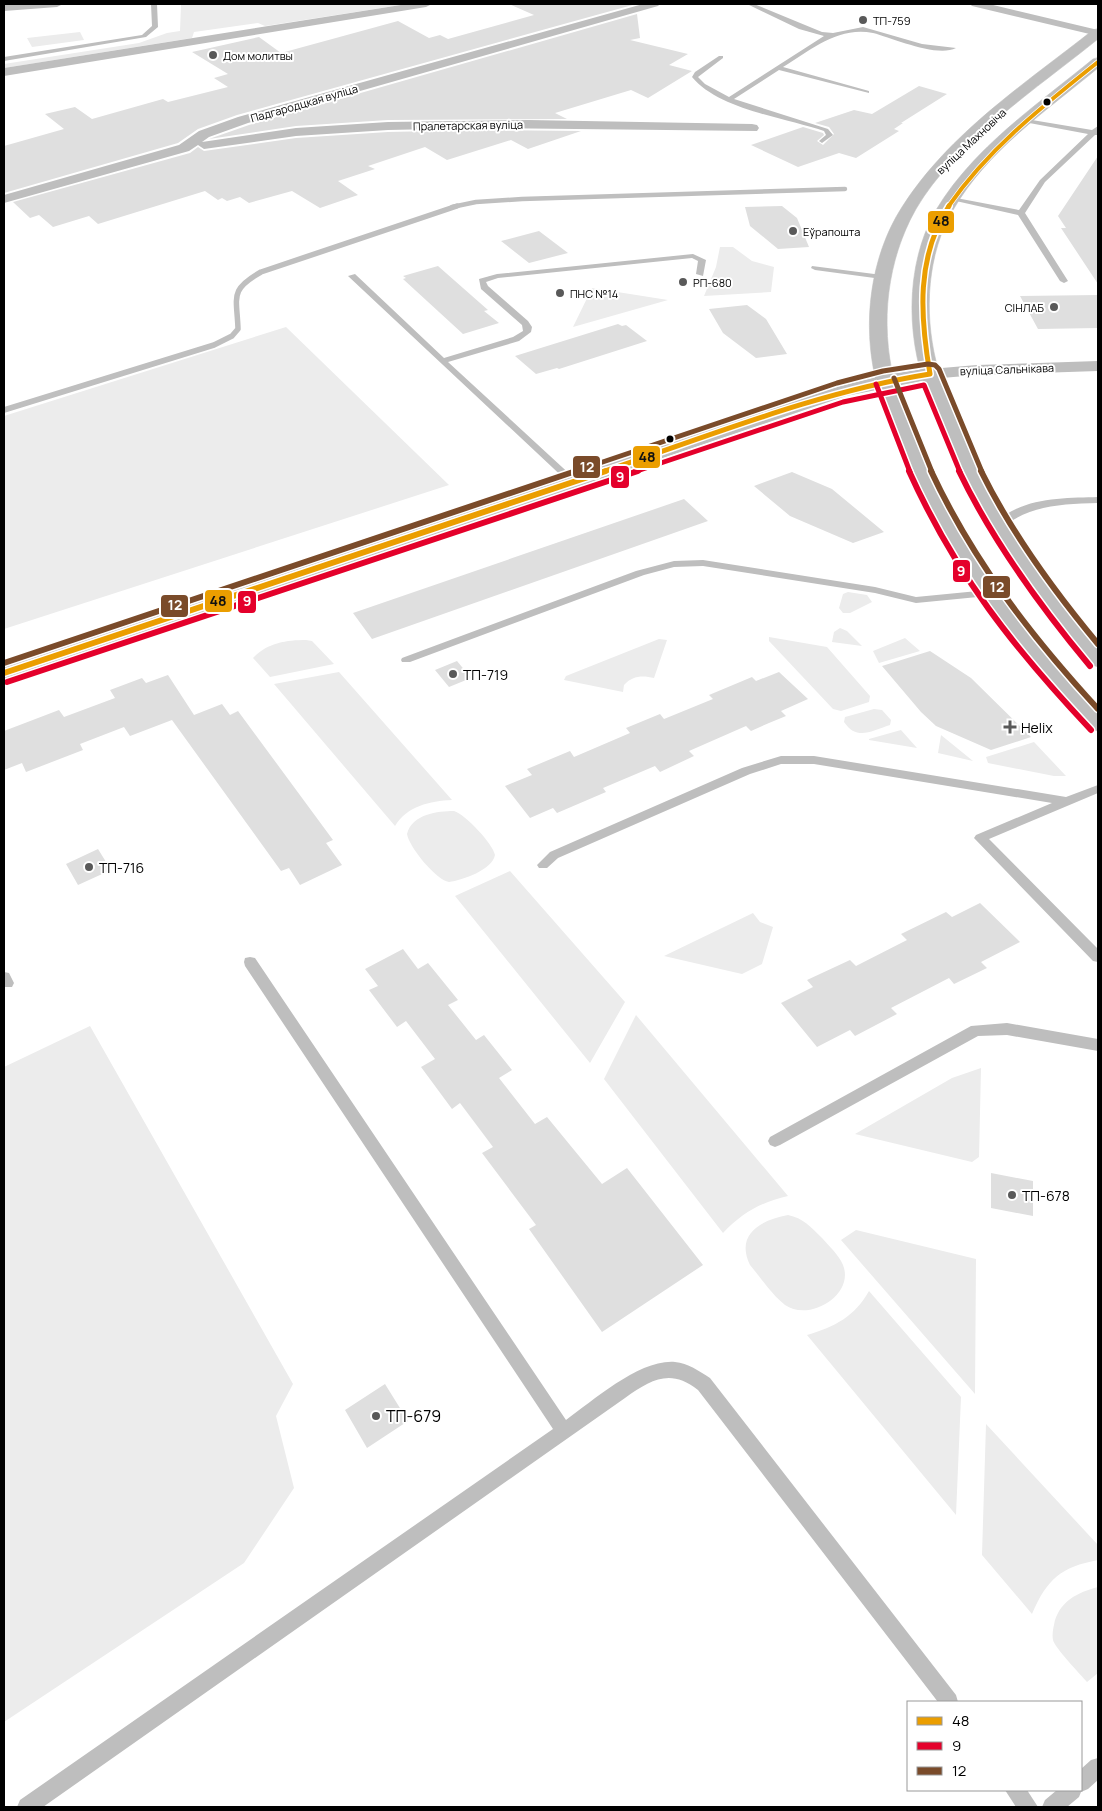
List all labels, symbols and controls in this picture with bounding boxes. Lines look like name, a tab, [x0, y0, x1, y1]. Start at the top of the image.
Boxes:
place label: ТП-759	[873, 13, 911, 28]
marker: ТП-759	[857, 14, 869, 26]
place label: Дом молитвы	[223, 48, 293, 63]
marker: Дом молитвы	[207, 49, 219, 61]
street label: Падгародцкая вуліца	[249, 81, 359, 125]
unlabelled marker	[1042, 97, 1052, 107]
street label: вуліца Махновіча	[933, 105, 1009, 177]
street label: Пралетарская вуліца	[413, 117, 523, 133]
line badge: 48	[927, 210, 955, 234]
text: 48	[932, 211, 950, 230]
place label: Еўрапошта	[803, 224, 860, 239]
marker: Еўрапошта	[787, 225, 799, 237]
place label: РП-680	[693, 275, 732, 290]
marker: РП-680	[677, 276, 689, 288]
place label: ПНС №14	[570, 286, 618, 301]
marker: ПНС №14	[554, 287, 566, 299]
place label: СІНЛАБ	[1005, 300, 1044, 315]
marker: СІНЛАБ	[1048, 301, 1060, 313]
street label: вуліца Сальнікава	[960, 360, 1054, 378]
unlabelled marker	[665, 434, 675, 444]
line badge: 48	[632, 445, 661, 469]
text: 48	[638, 447, 656, 466]
line badge: 12	[572, 455, 601, 479]
text: 12	[580, 457, 594, 476]
line badge: 9	[610, 465, 630, 489]
text: 9	[616, 467, 624, 486]
line badge: 9	[952, 559, 971, 583]
text: 9	[957, 561, 965, 580]
line badge: 12	[982, 575, 1011, 599]
text: 12	[990, 577, 1004, 596]
line badge: 48	[204, 589, 233, 613]
line badge: 9	[237, 590, 257, 614]
text: 48	[209, 591, 227, 610]
text: 9	[243, 591, 251, 610]
line badge: 12	[160, 594, 189, 618]
text: 12	[168, 595, 182, 614]
place label: ТП-719	[463, 665, 508, 684]
marker: ТП-719	[447, 668, 459, 680]
place label: Helix	[1021, 718, 1053, 737]
marker: Helix	[1003, 720, 1017, 734]
place label: ТП-716	[99, 858, 144, 877]
marker: ТП-716	[83, 861, 95, 873]
place label: ТП-678	[1022, 1186, 1070, 1205]
marker: ТП-678	[1006, 1189, 1018, 1201]
place label: ТП-679	[386, 1405, 441, 1427]
marker: ТП-679	[370, 1410, 382, 1422]
legend	[907, 1701, 1082, 1791]
text: 48	[952, 1710, 970, 1731]
text: 9	[952, 1735, 961, 1756]
text: 12	[952, 1760, 966, 1781]

